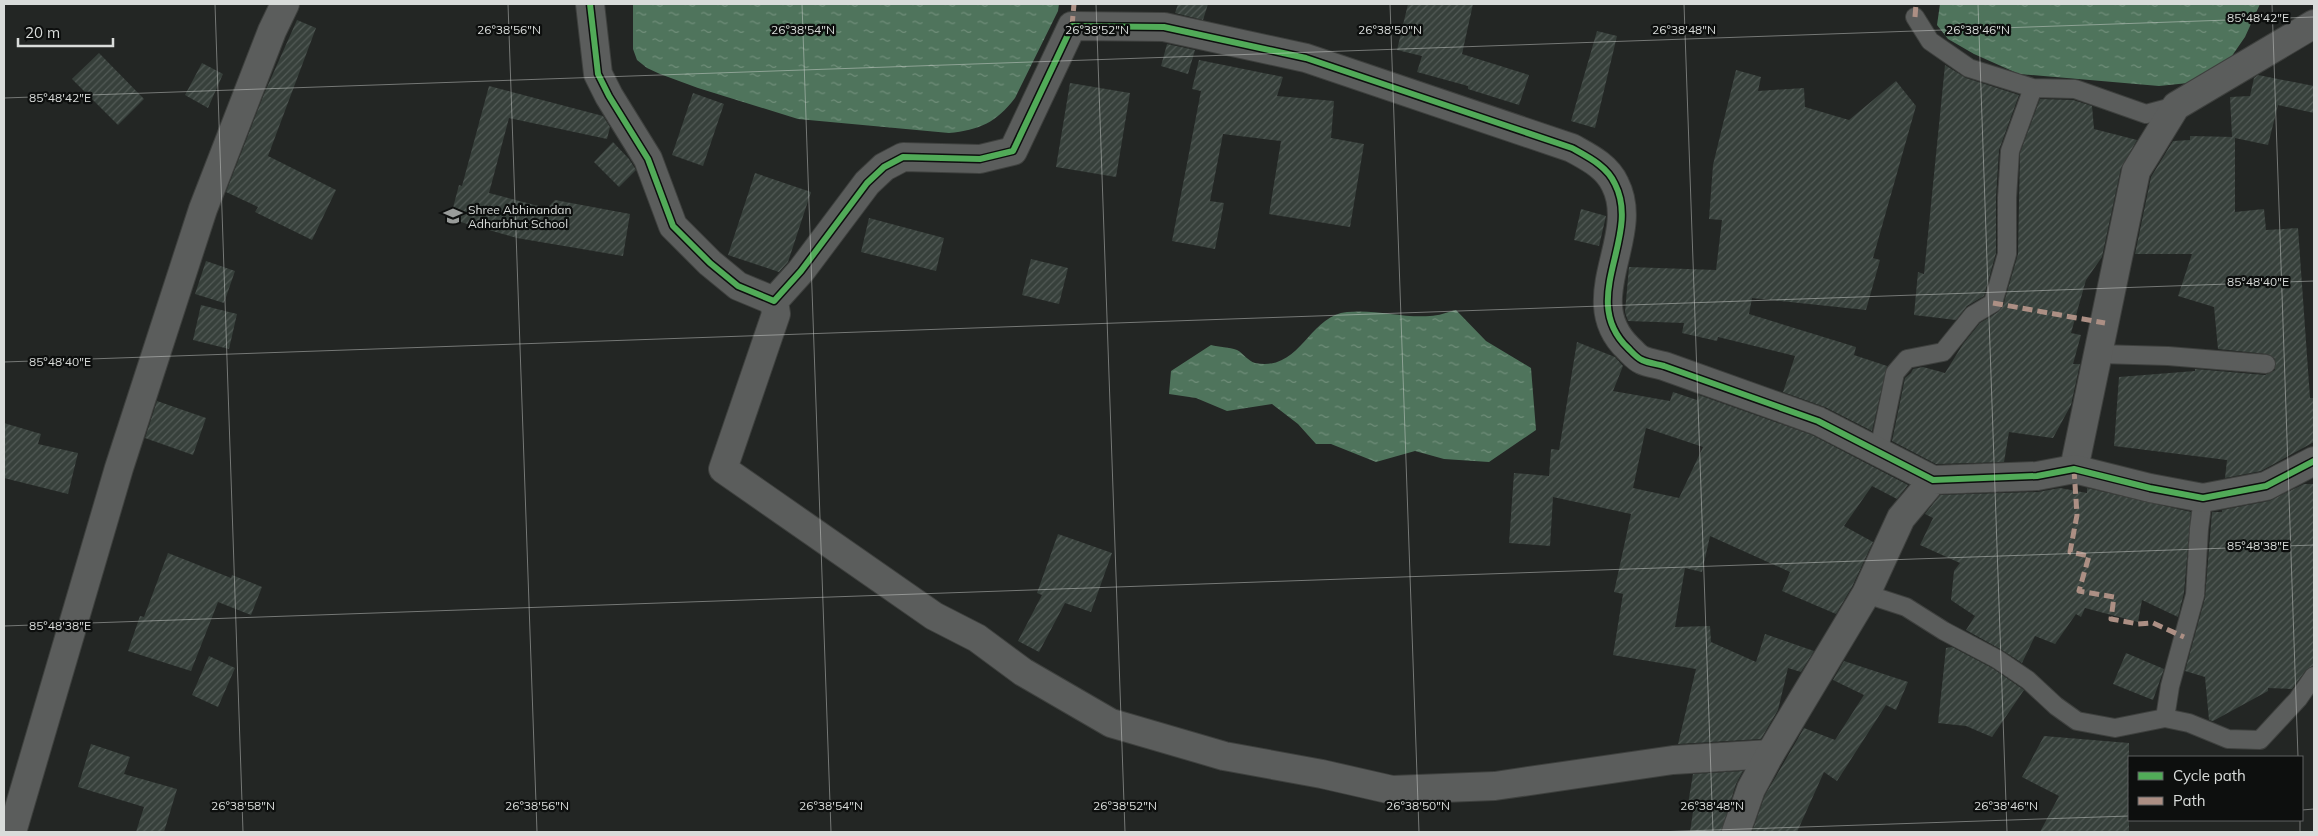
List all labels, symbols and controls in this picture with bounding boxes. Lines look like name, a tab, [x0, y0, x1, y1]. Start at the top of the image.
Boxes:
text: 85°48'42"E	[2227, 10, 2289, 25]
scale bar	[18, 15, 112, 47]
text: 26°38'56"N	[477, 22, 541, 37]
text: 26°38'54"N	[771, 22, 835, 37]
text: 26°38'52"N	[1065, 22, 1129, 37]
text: 26°38'50"N	[1358, 22, 1422, 37]
text: 26°38'48"N	[1652, 22, 1716, 37]
text: 26°38'46"N	[1946, 22, 2010, 37]
text: 20 m	[25, 23, 60, 42]
text: 85°48'42"E	[29, 90, 91, 105]
place label: Shree Abhinandan Adharbhut School	[468, 202, 572, 231]
school or university icon: Shree Abhinandan Adharbhut School	[442, 205, 464, 227]
text: 85°48'40"E	[2227, 274, 2289, 289]
text: 85°48'40"E	[29, 354, 91, 369]
text: 85°48'38"E	[2227, 538, 2289, 553]
text: 85°48'38"E	[29, 618, 91, 633]
legend	[2128, 756, 2303, 821]
text: Cycle path	[2173, 766, 2246, 785]
text: Path	[2173, 791, 2205, 810]
text: 26°38'58"N	[211, 798, 275, 813]
text: 26°38'56"N	[505, 798, 569, 813]
text: 26°38'54"N	[799, 798, 863, 813]
text: 26°38'52"N	[1093, 798, 1157, 813]
text: 26°38'50"N	[1386, 798, 1450, 813]
text: 26°38'48"N	[1680, 798, 1744, 813]
text: 26°38'46"N	[1974, 798, 2038, 813]

